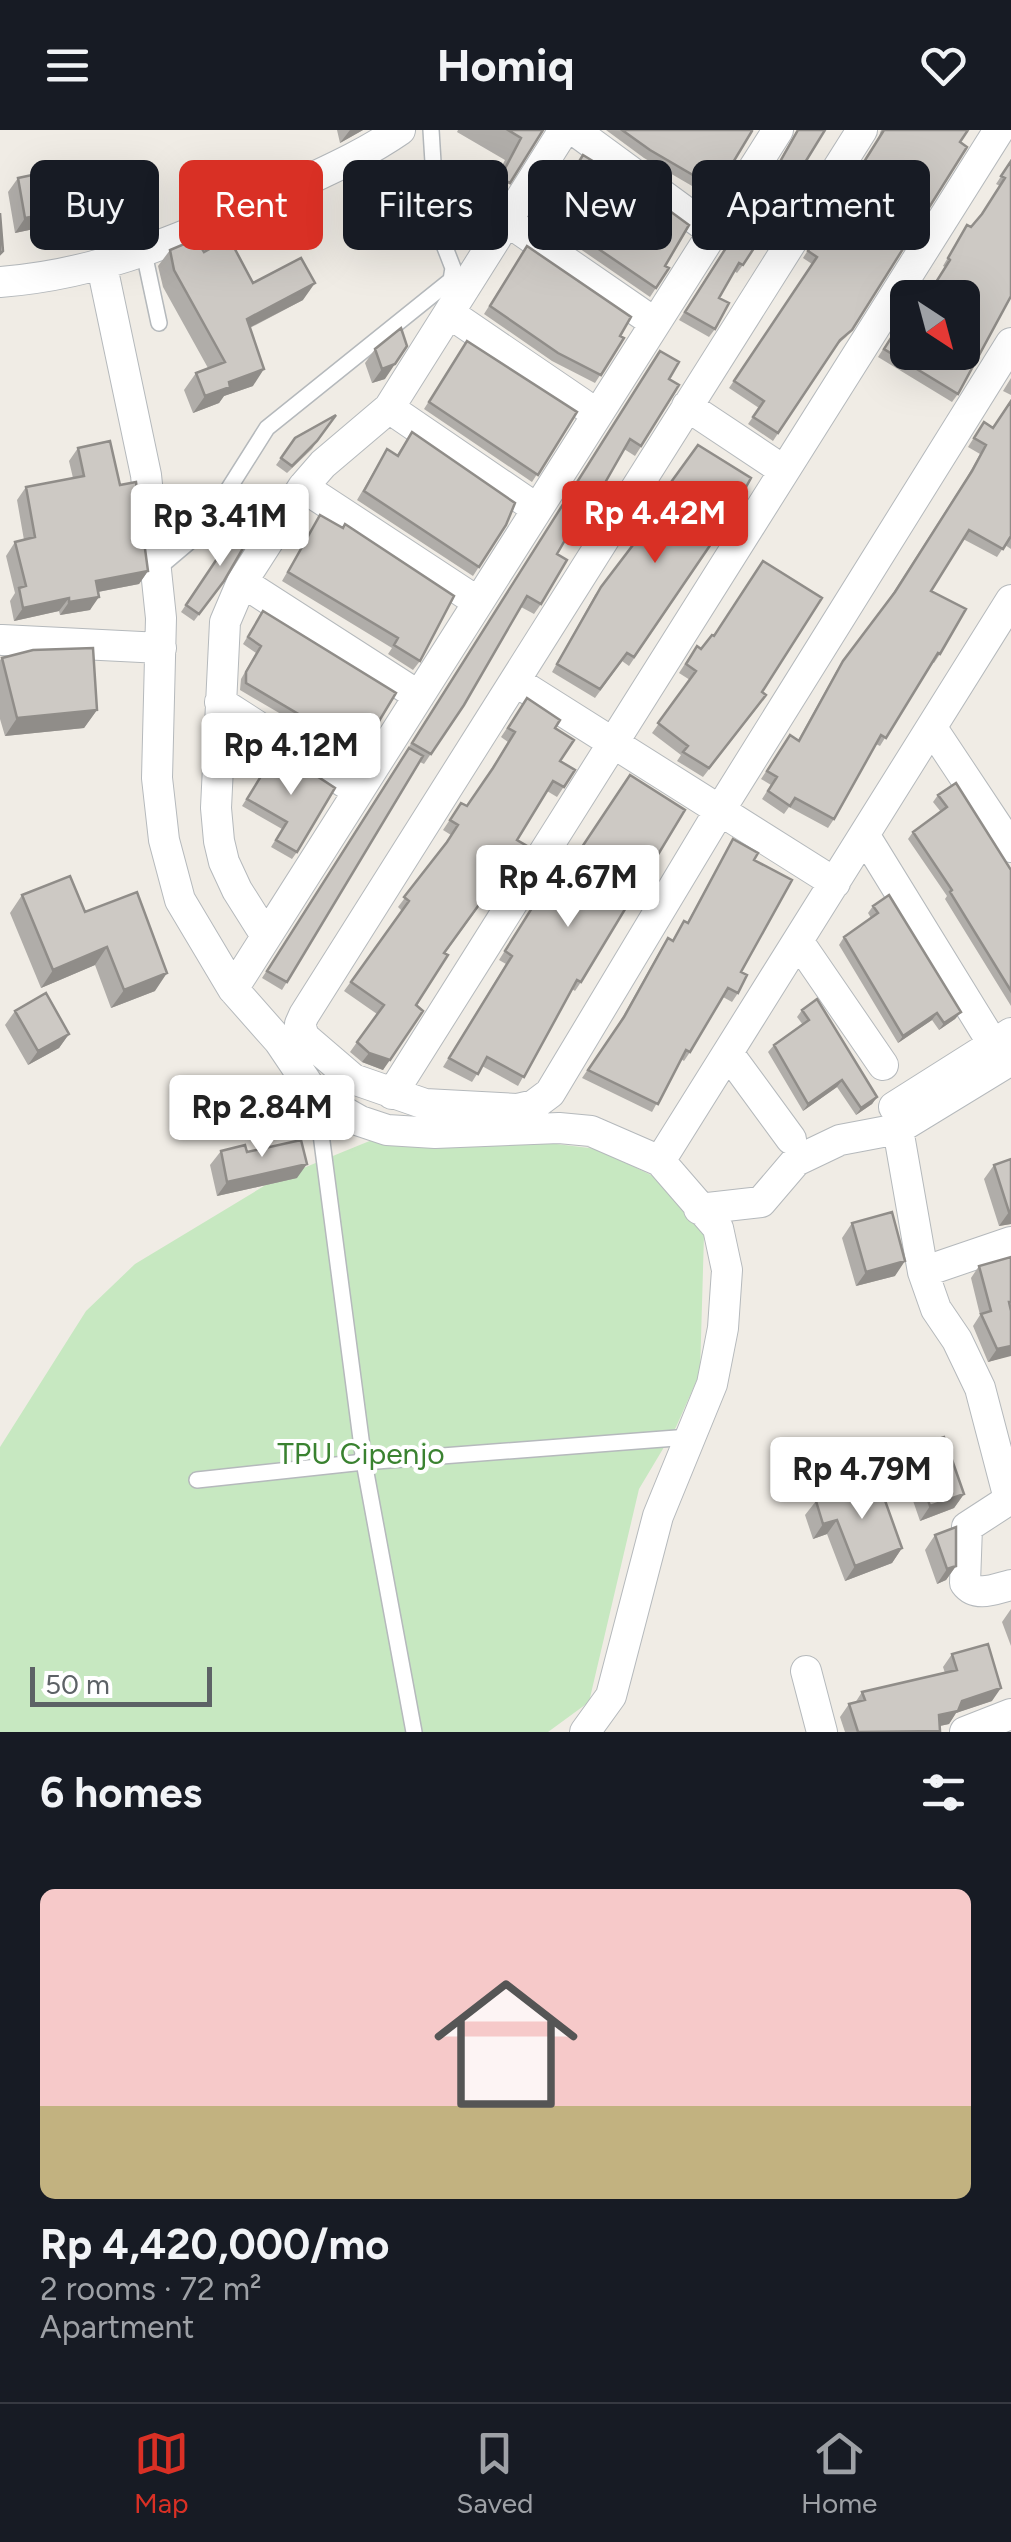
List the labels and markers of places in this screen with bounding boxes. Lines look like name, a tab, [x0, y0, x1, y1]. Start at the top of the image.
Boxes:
pin: Rp 4.42M	[552, 481, 758, 566]
pin: Rp 3.41M	[117, 484, 323, 569]
pin: Rp 4.12M	[188, 713, 394, 798]
pin: Rp 4.67M	[465, 845, 671, 930]
pin: Rp 2.84M	[159, 1075, 365, 1160]
pin: Rp 4.79M	[759, 1437, 965, 1522]

